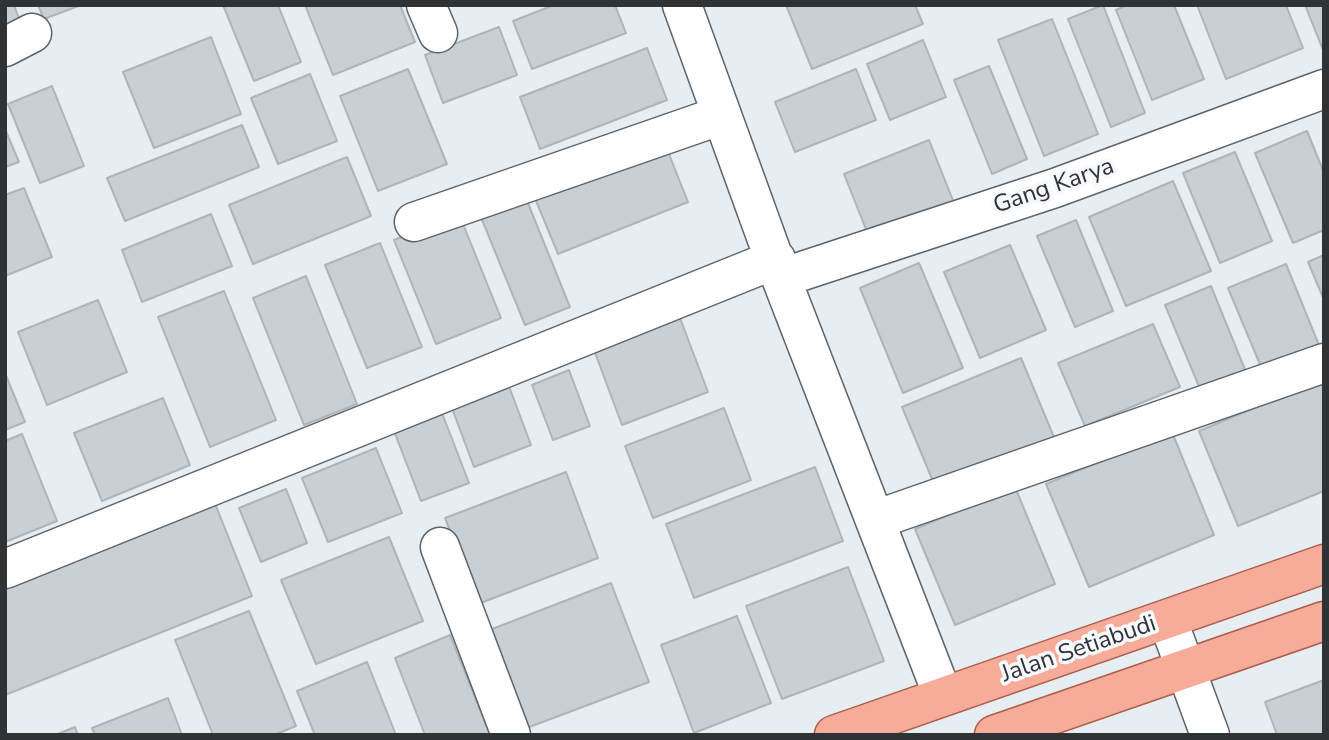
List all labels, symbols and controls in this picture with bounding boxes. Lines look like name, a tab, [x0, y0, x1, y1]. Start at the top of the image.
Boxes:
street label: Gang Karya	[990, 153, 1118, 221]
street label: Jalan Setiabudi	[998, 610, 1160, 690]

